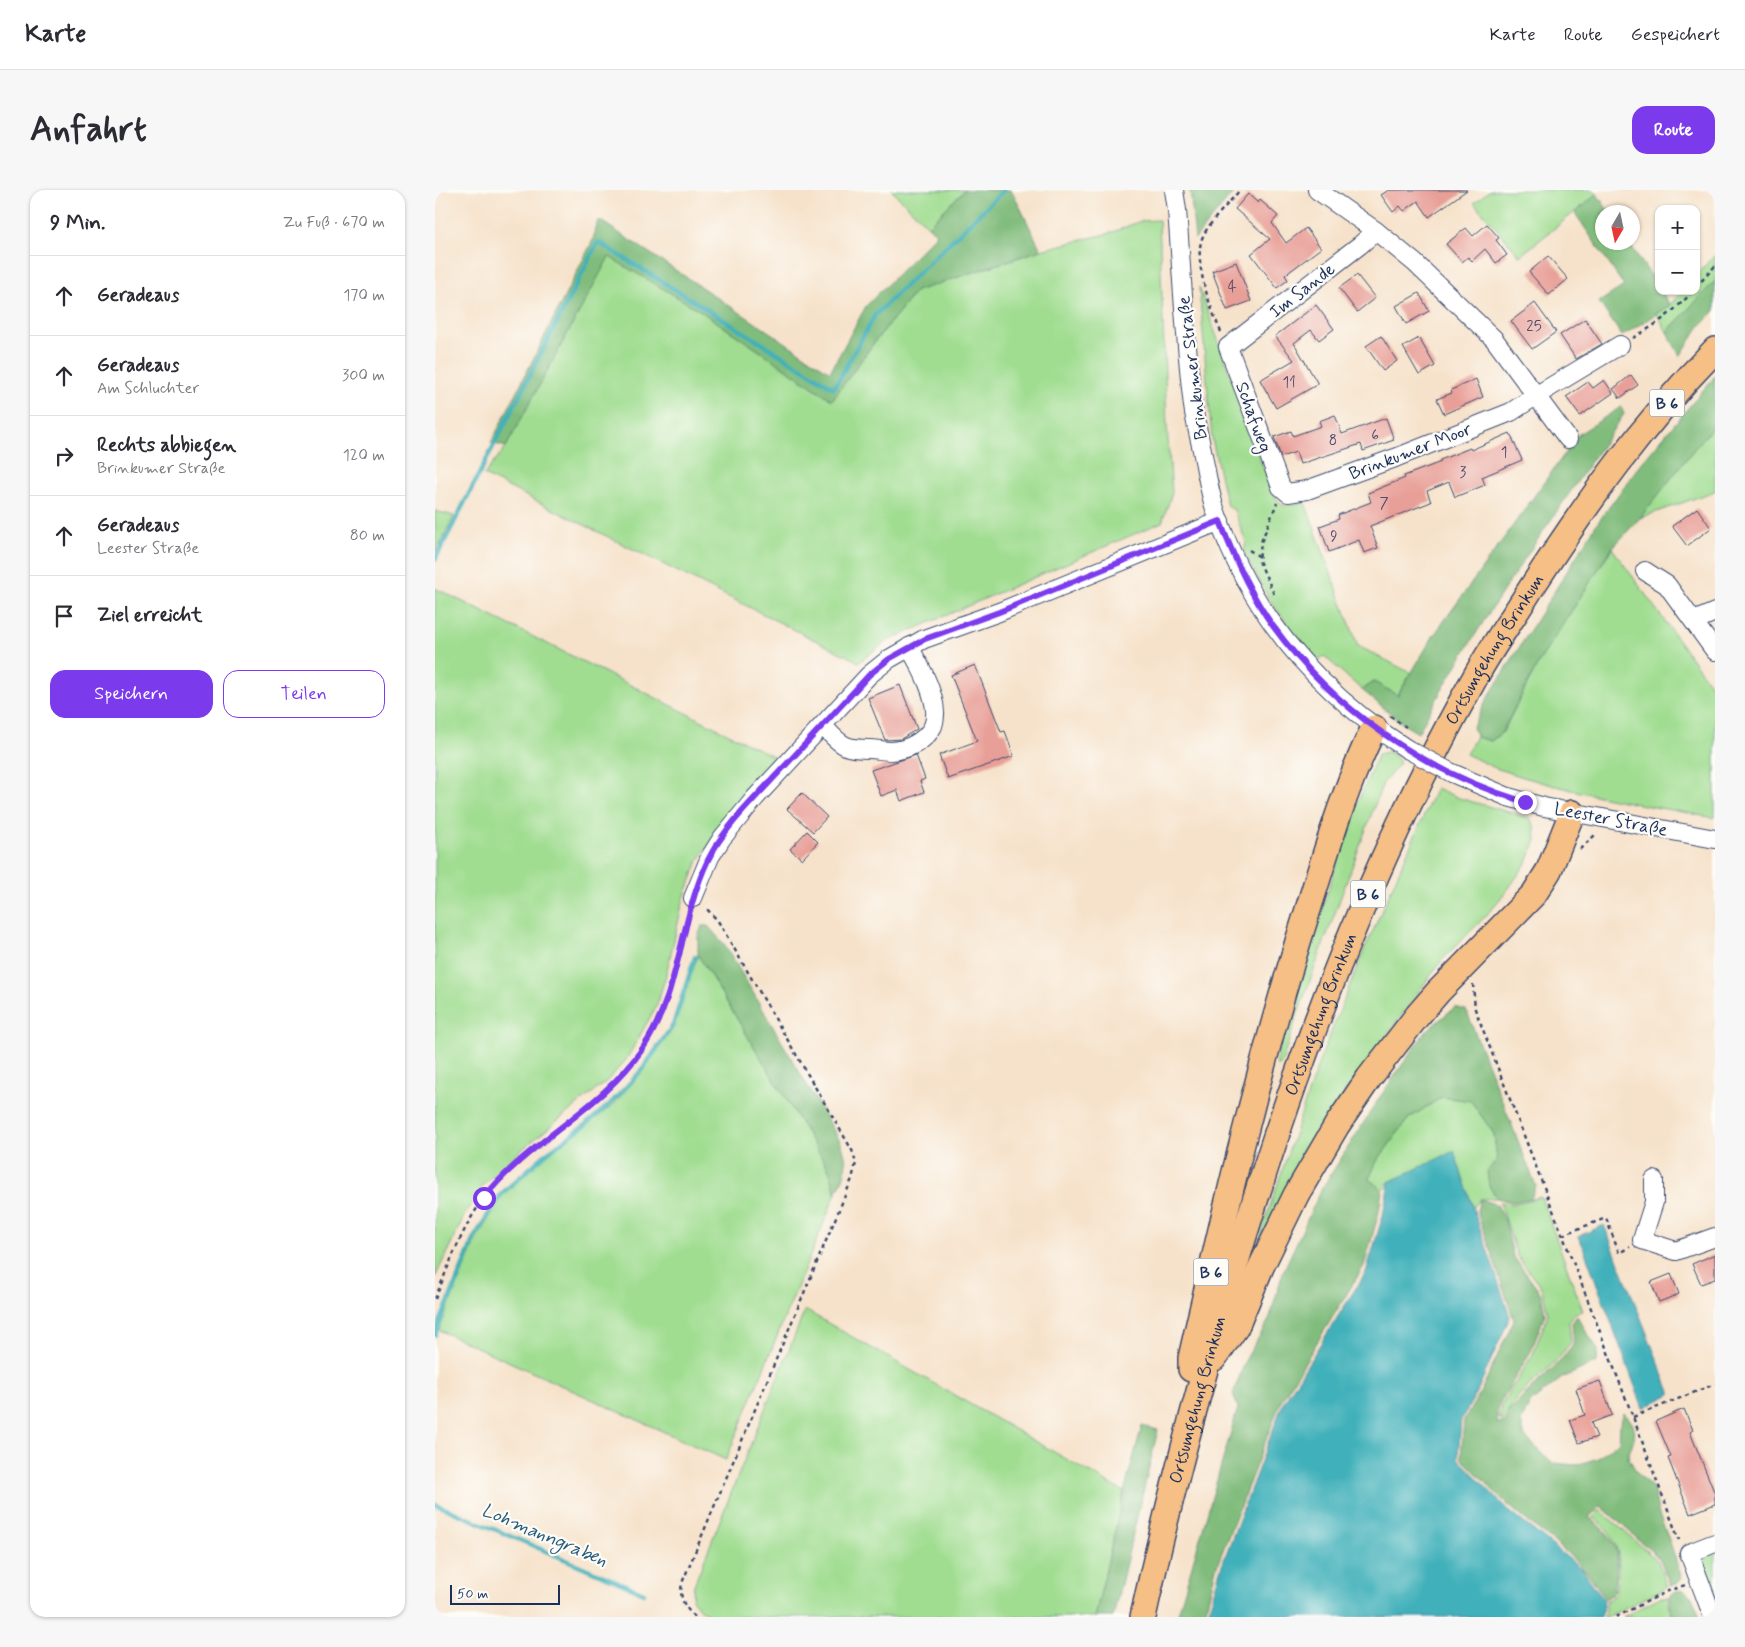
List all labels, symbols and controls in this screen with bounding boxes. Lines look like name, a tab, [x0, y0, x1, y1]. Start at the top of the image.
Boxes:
text: Karte	[25, 19, 86, 50]
text: Karte	[1490, 23, 1536, 47]
text: Route	[1564, 23, 1603, 47]
text: Gespeichert	[1631, 23, 1720, 47]
button: Route	[1632, 106, 1715, 154]
text: Anfahrt	[30, 107, 147, 153]
north arrow	[1595, 205, 1640, 250]
map controls	[1655, 205, 1700, 295]
button: +	[1655, 205, 1700, 250]
text: 9 Min.	[50, 209, 105, 237]
text: Zu Fuß · 670 m	[283, 212, 385, 233]
button: −	[1655, 250, 1700, 295]
street label: Im Sande	[1265, 258, 1340, 324]
house number: 4	[1228, 277, 1237, 297]
icon: ahead	[50, 282, 78, 310]
text: Geradeaus	[97, 283, 179, 308]
text: 170 m	[343, 285, 385, 306]
street label: Brinkumer Straße	[1172, 295, 1214, 441]
house number: 25	[1526, 317, 1542, 337]
text: Geradeaus	[97, 353, 179, 378]
icon: ahead	[50, 362, 78, 390]
text: 300 m	[342, 365, 385, 386]
house number: 11	[1282, 373, 1296, 393]
text: Am Schluchter	[97, 378, 199, 399]
street label: Schafweg	[1228, 379, 1277, 456]
road number: B 6	[1649, 390, 1685, 417]
street label: Brinkumer Moor	[1346, 417, 1476, 486]
house number: 6	[1371, 426, 1379, 446]
house number: 8	[1329, 431, 1337, 451]
text: Rechts abbiegen	[97, 433, 236, 458]
icon: right	[50, 442, 78, 470]
house number: 1	[1501, 443, 1507, 463]
text: 120 m	[343, 445, 385, 466]
text: Brinkumer Straße	[97, 458, 226, 479]
house number: 3	[1460, 463, 1467, 483]
house number: 7	[1379, 494, 1389, 514]
text: Geradeaus	[97, 513, 179, 538]
icon: ahead	[50, 522, 78, 550]
text: 80 m	[350, 525, 385, 546]
house number: 9	[1330, 527, 1338, 547]
text: Leester Straße	[97, 538, 199, 559]
street label: Ortsumgehung Brinkum	[1440, 570, 1550, 729]
icon: arrive	[50, 602, 78, 630]
text: Ziel erreicht	[97, 603, 202, 628]
button: Speichern	[50, 670, 213, 718]
button: Teilen	[223, 670, 385, 718]
route end	[1514, 791, 1537, 814]
street label: Leester Straße	[1552, 797, 1670, 843]
road number: B 6	[1351, 881, 1385, 908]
street label: Ortsumgehung Brinkum	[1280, 929, 1363, 1099]
route start	[473, 1187, 496, 1210]
road number: B 6	[1193, 1258, 1229, 1286]
street label: Ortsumgehung Brinkum	[1164, 1314, 1232, 1486]
water label: Lohmanngraben	[477, 1498, 611, 1575]
scale bar	[450, 1582, 560, 1605]
text: 50 m	[457, 1585, 488, 1603]

